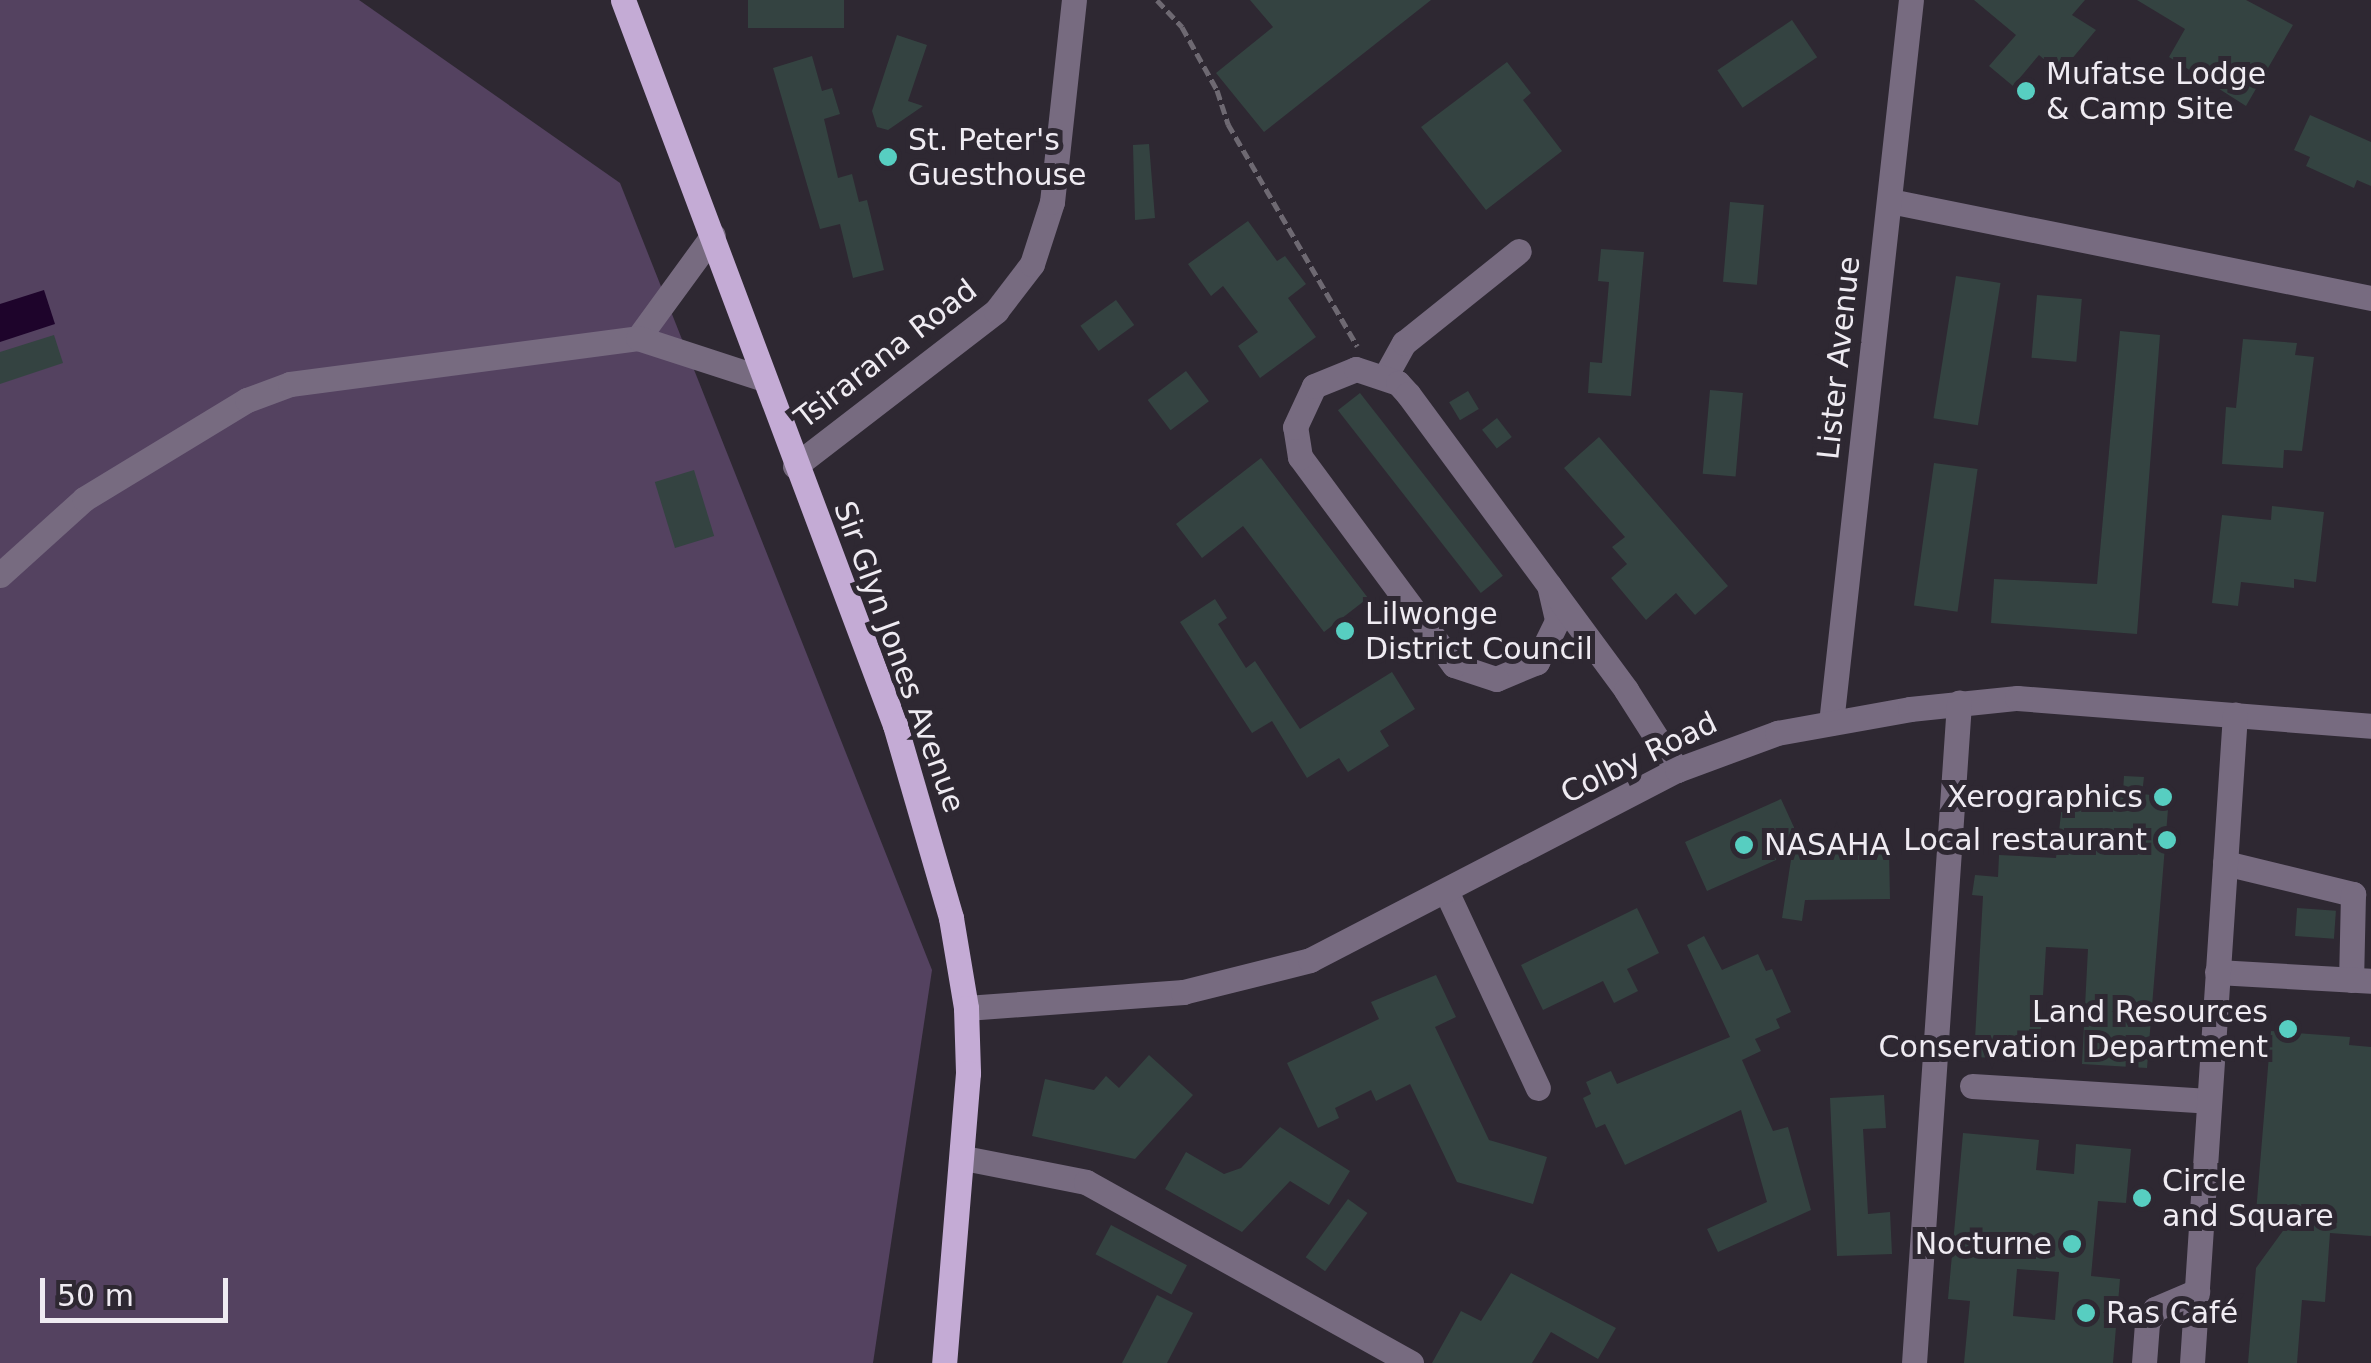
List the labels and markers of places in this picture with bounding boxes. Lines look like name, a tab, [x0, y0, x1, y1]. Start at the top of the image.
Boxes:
place label: Mufatse Lodge & Camp Site	[2046, 56, 2266, 126]
marker: Mufatse Lodge & Camp Site	[2015, 80, 2037, 102]
place label: St. Peter's Guesthouse	[908, 122, 1087, 192]
marker: St. Peter's Guesthouse	[877, 146, 899, 168]
place label: Lilwonge District Council	[1365, 596, 1593, 666]
marker: Lilwonge District Council	[1334, 620, 1356, 642]
place label: Xerographics	[1947, 779, 2143, 815]
marker: Xerographics	[2152, 786, 2174, 808]
place label: Local restaurant	[1903, 822, 2147, 858]
place label: NASAHA	[1764, 827, 1890, 863]
marker: Local restaurant	[2156, 829, 2178, 851]
marker: NASAHA	[1733, 834, 1755, 856]
place label: Land Resources Conservation Department	[1879, 994, 2268, 1064]
marker: Land Resources Conservation Department	[2277, 1018, 2299, 1040]
place label: Circle and Square	[2162, 1163, 2334, 1234]
marker: Circle and Square	[2131, 1187, 2153, 1209]
place label: Nocturne	[1915, 1226, 2052, 1262]
marker: Nocturne	[2061, 1233, 2083, 1255]
place label: Ras Café	[2106, 1295, 2238, 1331]
marker: Ras Café	[2075, 1302, 2097, 1324]

